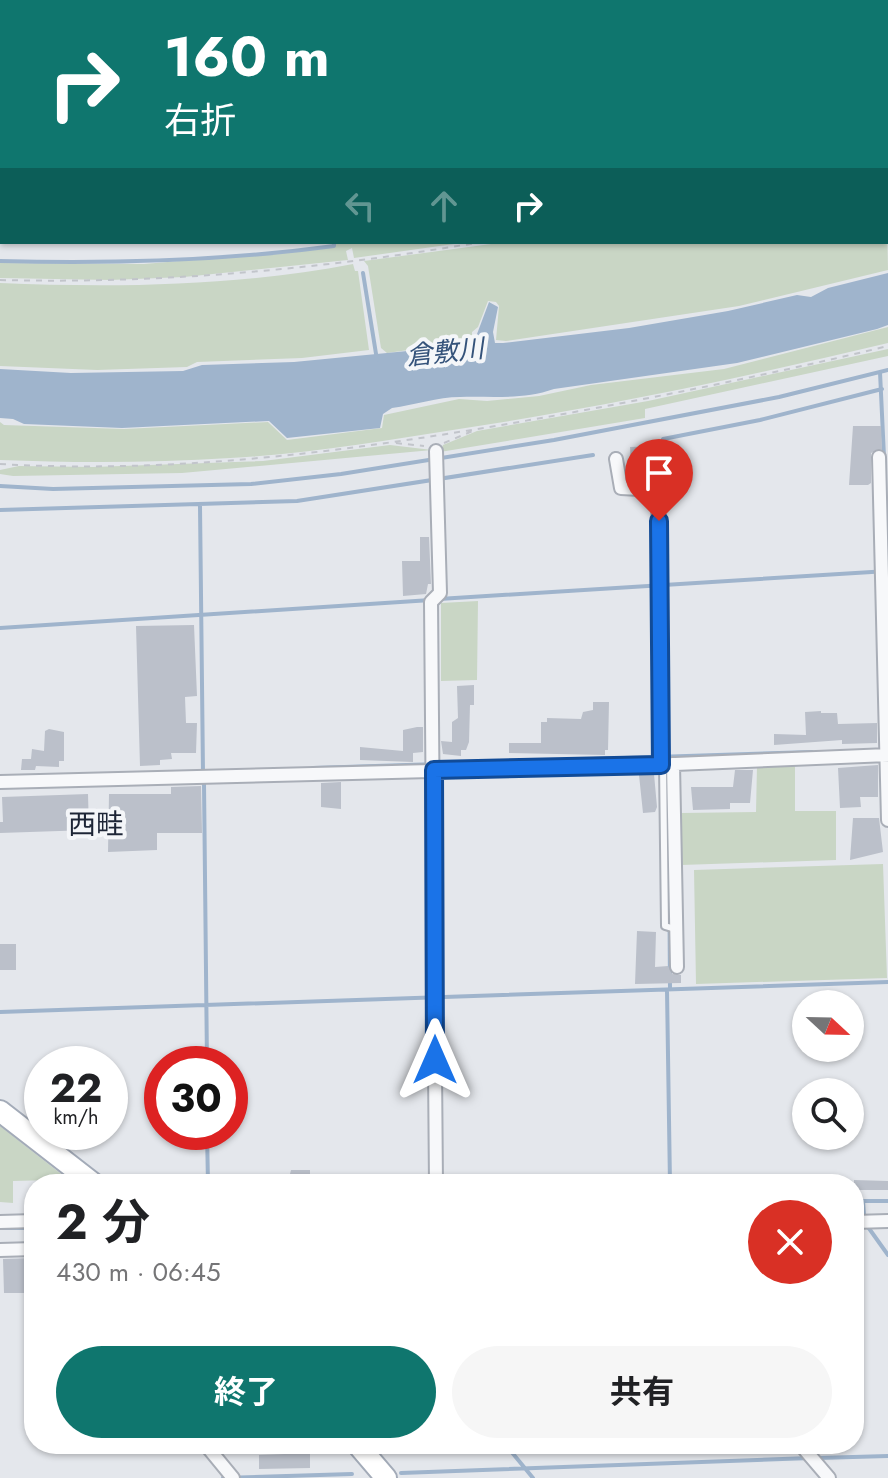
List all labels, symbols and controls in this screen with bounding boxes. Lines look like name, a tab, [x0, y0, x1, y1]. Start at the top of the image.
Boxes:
text: 160 m	[164, 16, 330, 97]
icon: right	[32, 32, 136, 136]
text: 右折	[164, 94, 236, 146]
icon: left	[338, 184, 382, 228]
icon: ahead	[422, 184, 466, 228]
icon: right	[506, 184, 550, 228]
water label: 倉敷川	[404, 329, 489, 375]
pin	[625, 439, 693, 521]
icon: arrive	[637, 451, 681, 495]
district label: 西畦	[68, 804, 124, 845]
north arrow	[792, 990, 864, 1062]
map controls	[792, 990, 864, 1150]
position arrow	[393, 1018, 477, 1102]
speed limit sign: 30	[144, 1046, 248, 1150]
text: 22	[50, 1059, 102, 1117]
button: search	[792, 1078, 864, 1150]
text: km/h	[53, 1103, 99, 1132]
text: 2 分	[56, 1188, 150, 1257]
button: close	[748, 1200, 832, 1284]
text: 430 m · 06:45	[56, 1253, 221, 1291]
button: 終了	[56, 1346, 436, 1438]
button: 共有	[452, 1346, 832, 1438]

